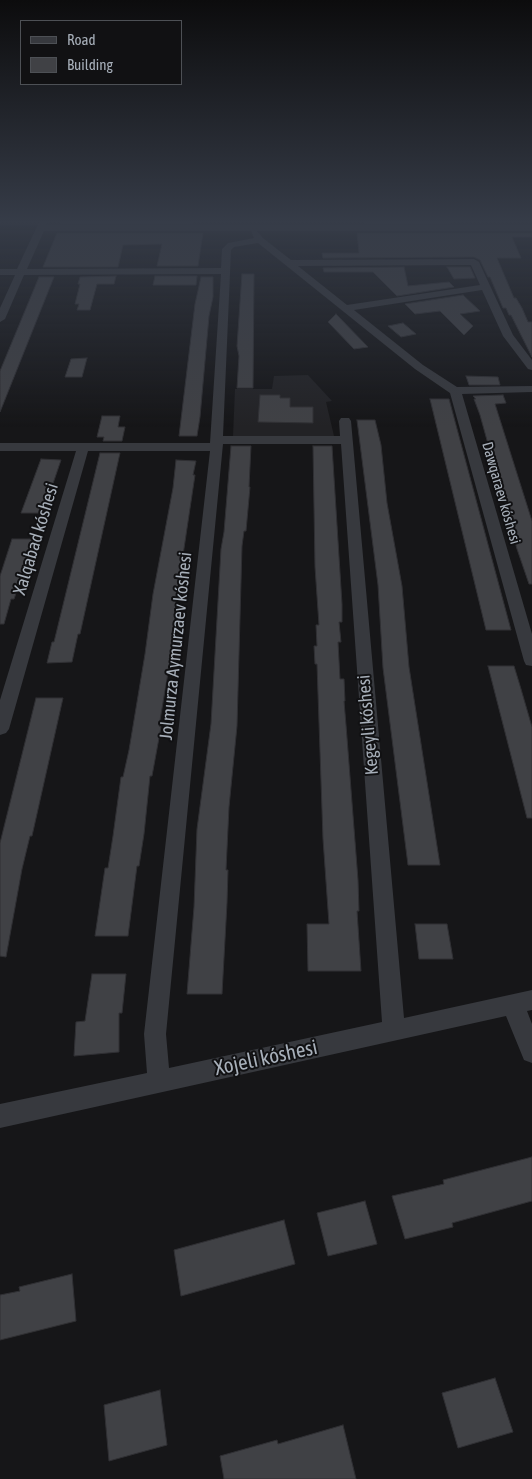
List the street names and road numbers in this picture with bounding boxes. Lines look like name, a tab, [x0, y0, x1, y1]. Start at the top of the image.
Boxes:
street label: Dawqaraev kóshesi	[478, 440, 524, 546]
street label: Xalqabad kóshesi	[9, 481, 63, 597]
street label: Jolmurza Aymurzaev kóshesi	[155, 551, 197, 741]
street label: Kegeyli kóshesi	[353, 674, 383, 776]
street label: Xojeli kóshesi	[212, 1035, 320, 1081]

